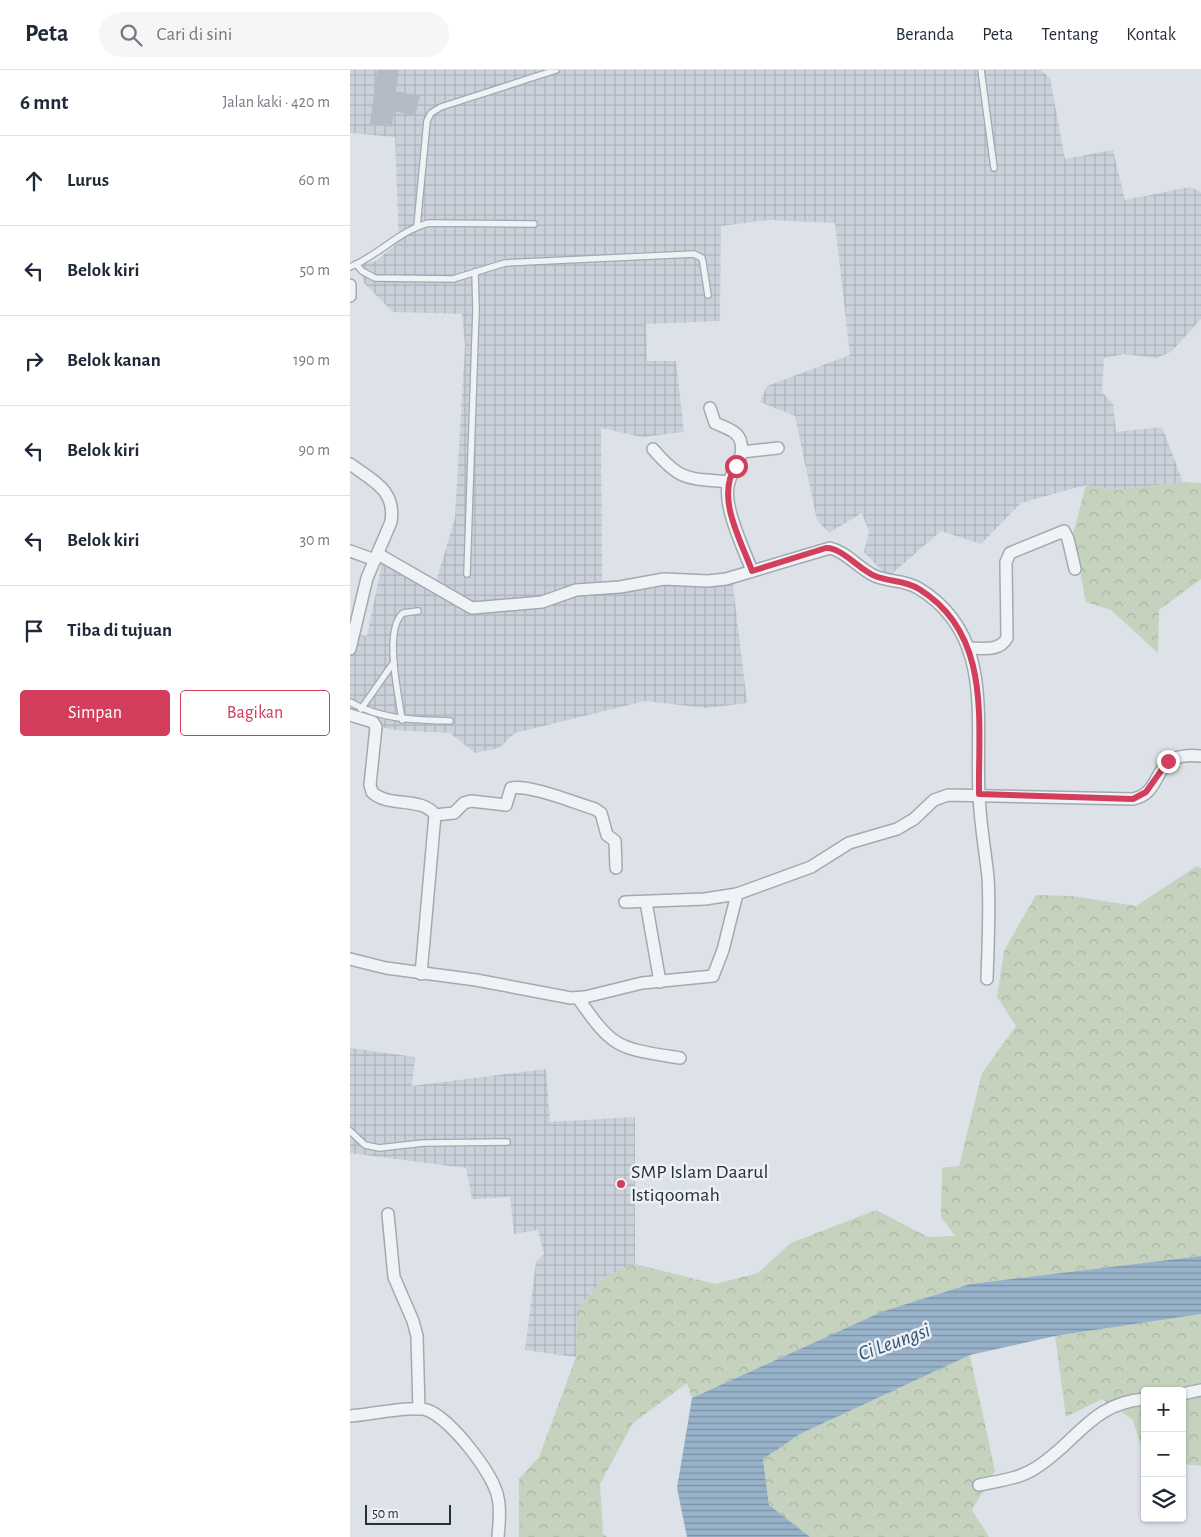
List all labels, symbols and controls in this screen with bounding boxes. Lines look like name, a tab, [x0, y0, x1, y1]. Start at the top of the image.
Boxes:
search box	[99, 12, 449, 57]
icon: search	[117, 21, 145, 49]
text: Peta	[25, 22, 69, 46]
text: Cari di sini	[157, 25, 232, 44]
text: Beranda	[896, 26, 954, 44]
text: Peta	[982, 26, 1013, 44]
text: Tentang	[1041, 26, 1098, 44]
text: Kontak	[1126, 26, 1176, 44]
text: 6 mnt	[20, 92, 68, 113]
text: Jalan kaki · 420 m	[223, 94, 330, 110]
icon: ahead	[20, 167, 48, 195]
text: Lurus	[67, 171, 109, 190]
text: 60 m	[299, 172, 330, 188]
icon: left	[20, 257, 48, 285]
text: Belok kiri	[67, 261, 139, 280]
text: 50 m	[299, 262, 330, 278]
icon: right	[20, 347, 48, 375]
text: Belok kanan	[67, 351, 161, 370]
text: 190 m	[293, 352, 330, 368]
icon: left	[20, 437, 48, 465]
text: Belok kiri	[67, 441, 139, 460]
text: 90 m	[299, 442, 330, 458]
route start	[725, 455, 748, 478]
icon: left	[20, 527, 48, 555]
text: Belok kiri	[67, 531, 139, 550]
text: 30 m	[300, 532, 330, 548]
icon: arrive	[20, 617, 48, 645]
text: Tiba di tujuan	[67, 621, 172, 640]
button: Simpan	[20, 690, 170, 736]
button: Bagikan	[180, 690, 330, 736]
route end	[1157, 750, 1180, 773]
place label: SMP Islam Daarul Istiqoomah	[631, 1162, 768, 1205]
marker: SMP Islam Daarul Istiqoomah	[615, 1178, 627, 1190]
water label: Ci Leungsi	[855, 1319, 933, 1365]
map controls	[1141, 1387, 1186, 1522]
button: +	[1141, 1387, 1186, 1432]
button: −	[1141, 1432, 1186, 1477]
button: layers	[1141, 1477, 1186, 1522]
scale bar	[365, 1502, 451, 1525]
text: 50 m	[372, 1507, 399, 1521]

